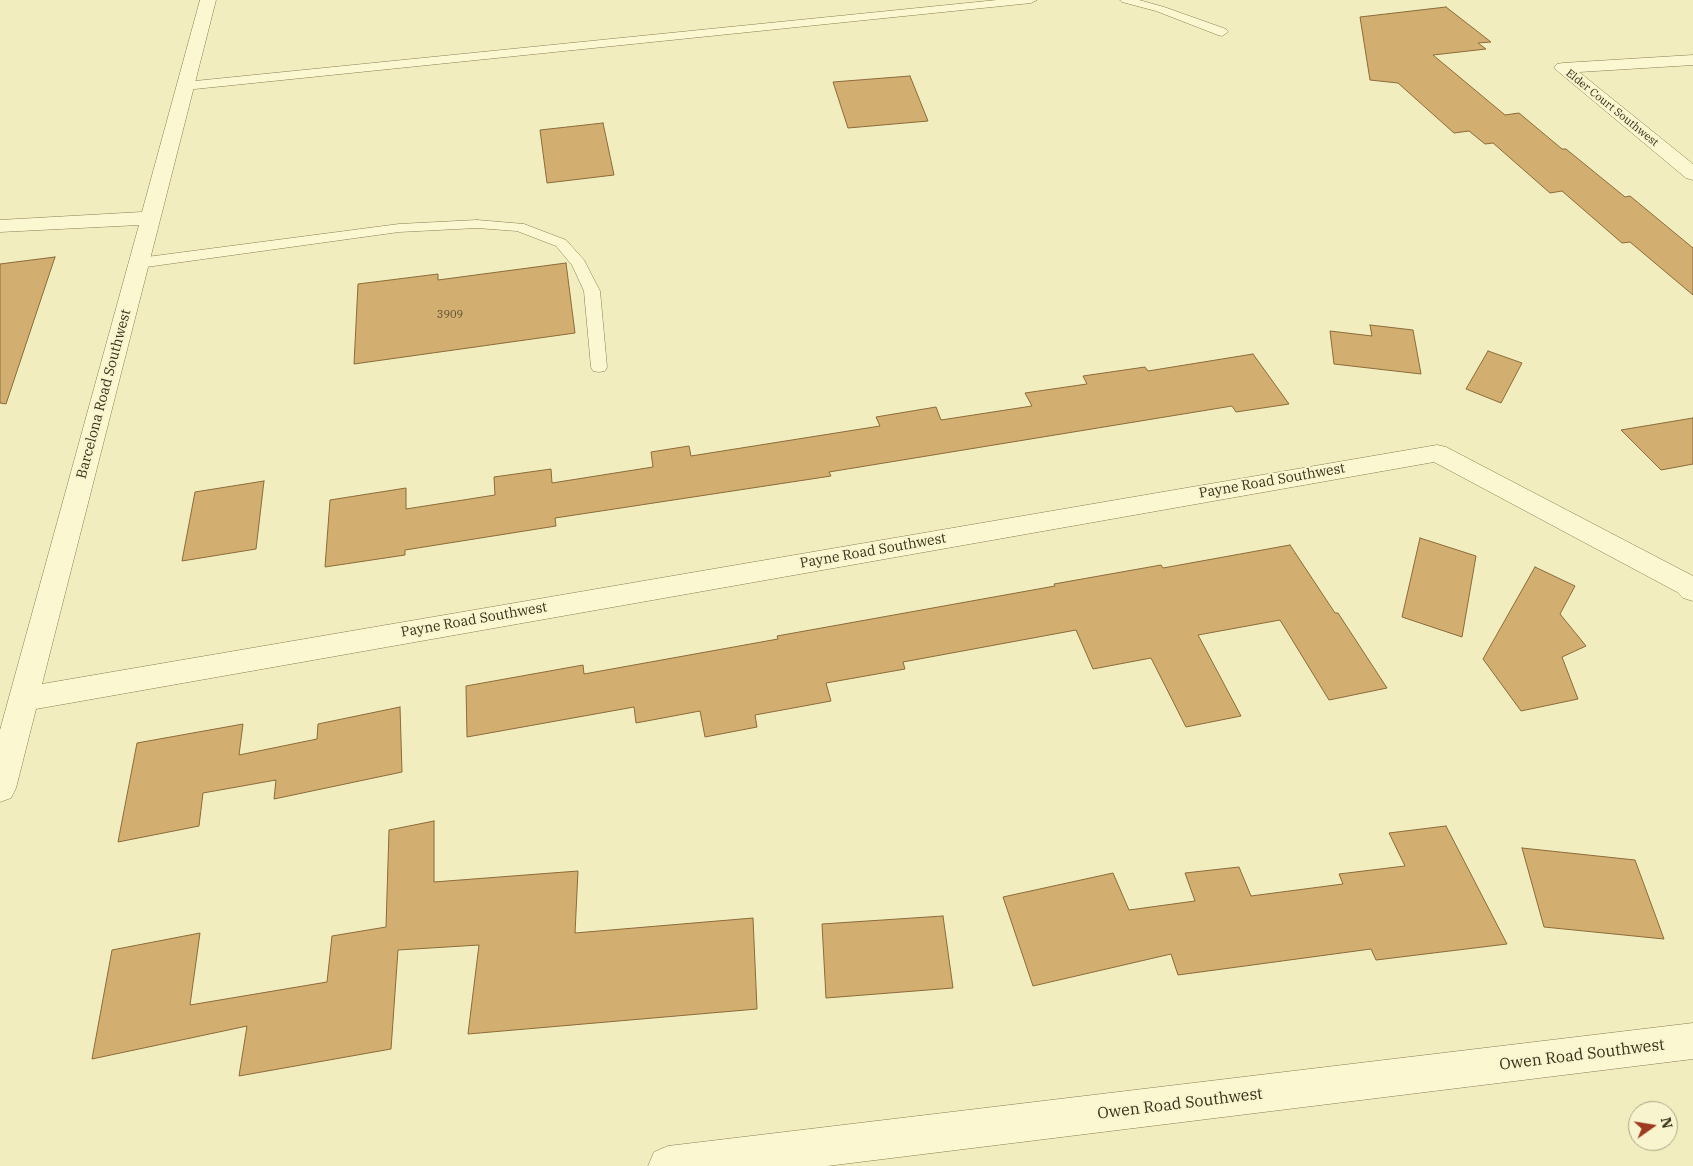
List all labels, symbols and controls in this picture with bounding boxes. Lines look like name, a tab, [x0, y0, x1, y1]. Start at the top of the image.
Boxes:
street label: Elder Court Southwest	[1563, 67, 1661, 149]
street label: Barcelona Road Southwest	[73, 307, 135, 481]
house number: 3909	[437, 308, 463, 322]
street label: Payne Road Southwest	[1198, 460, 1346, 502]
street label: Payne Road Southwest	[799, 530, 947, 572]
street label: Payne Road Southwest	[400, 599, 548, 641]
street label: Owen Road Southwest	[1498, 1035, 1666, 1075]
street label: Owen Road Southwest	[1096, 1084, 1264, 1124]
north arrow	[1628, 1101, 1678, 1151]
text: N	[1657, 1115, 1677, 1130]

